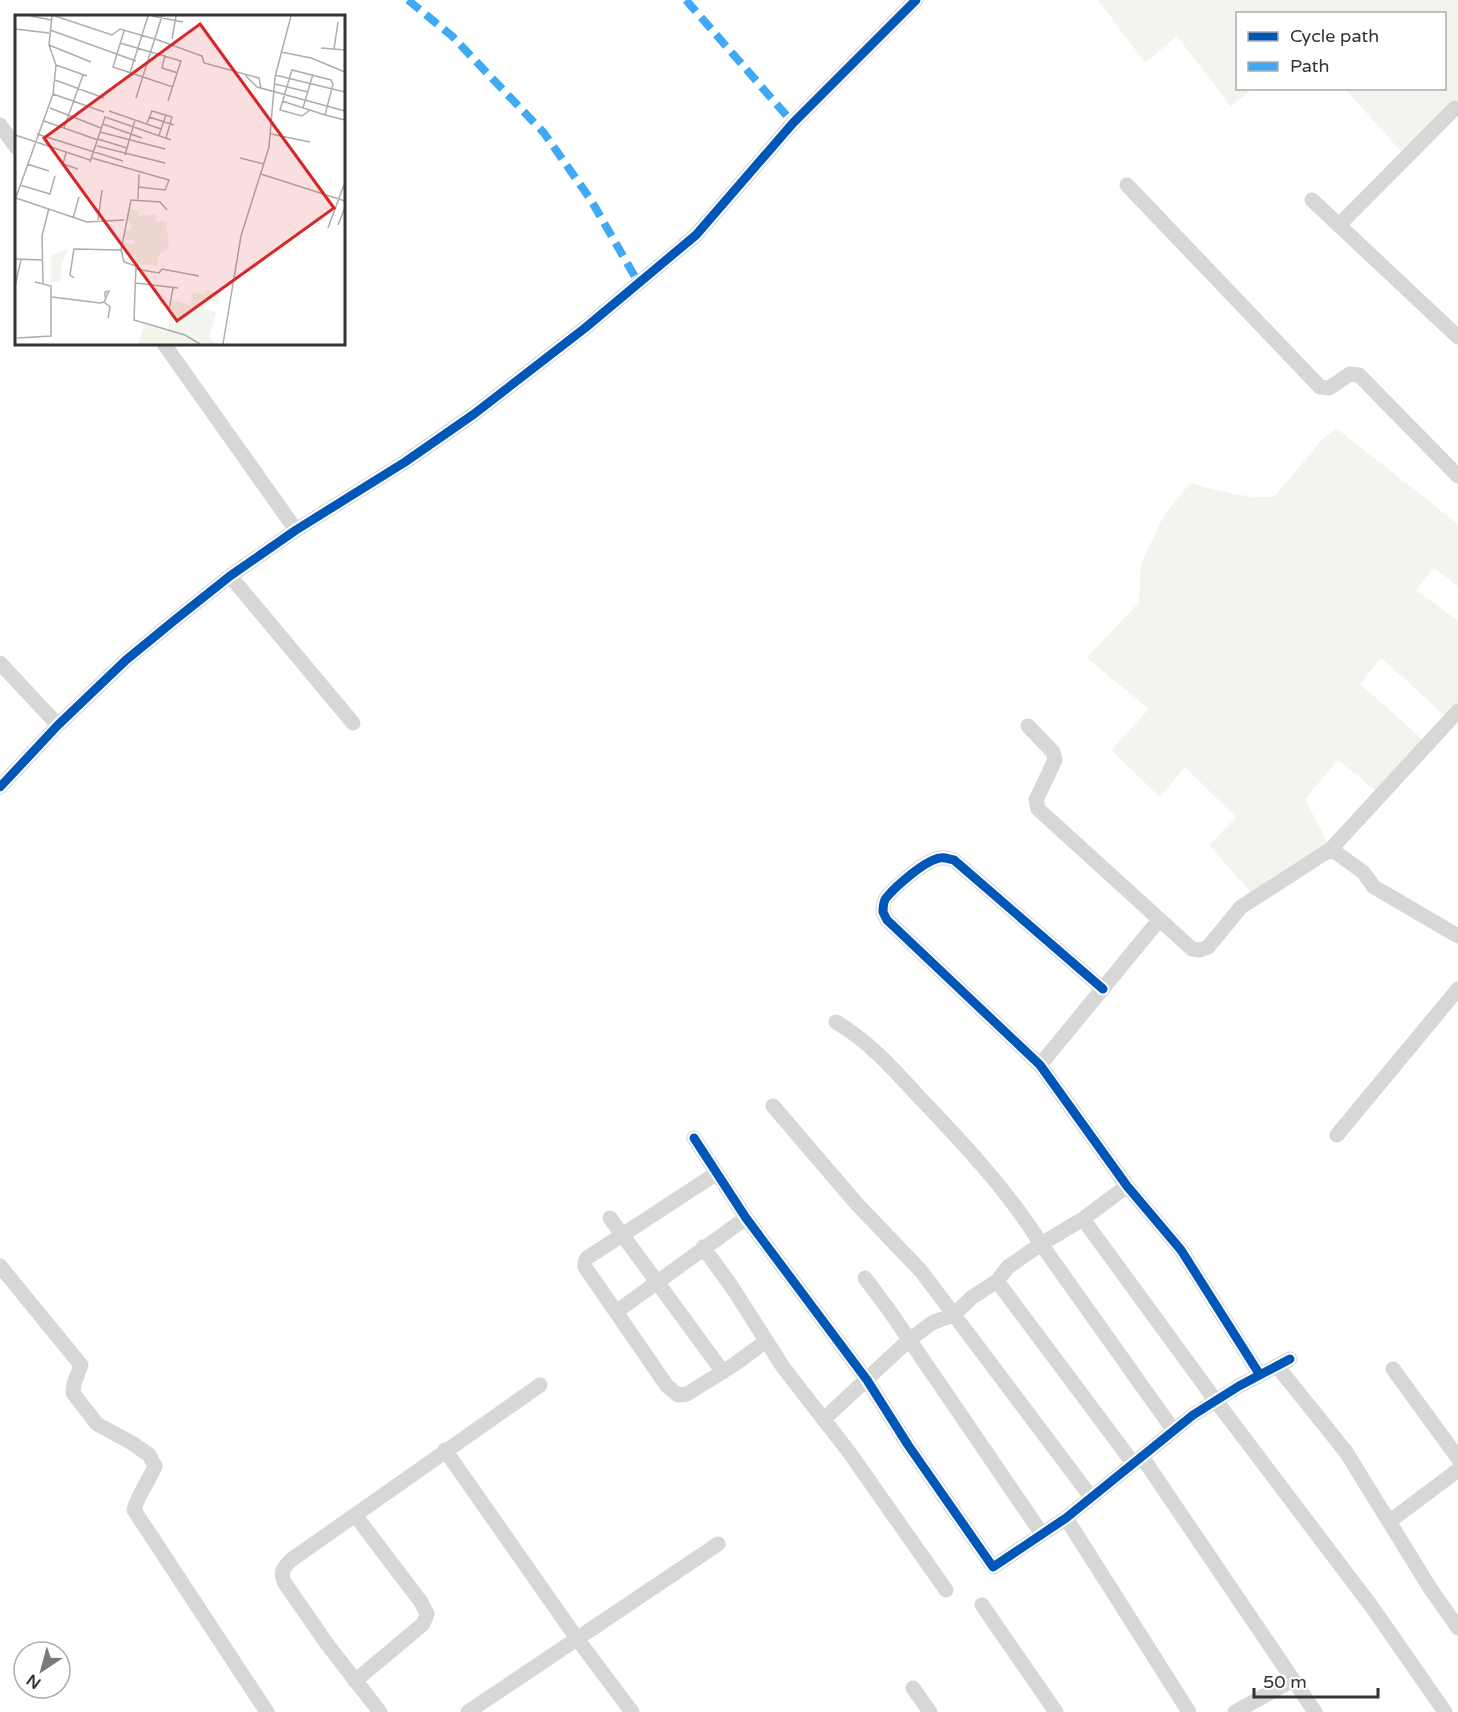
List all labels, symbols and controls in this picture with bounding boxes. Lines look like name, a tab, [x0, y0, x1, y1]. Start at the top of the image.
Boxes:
legend	[1236, 12, 1446, 90]
inset map	[15, 15, 345, 345]
text: Cycle path	[1290, 25, 1379, 47]
text: Path	[1290, 55, 1329, 77]
north arrow	[12, 1640, 72, 1700]
scale bar	[1254, 1661, 1378, 1699]
text: N	[23, 1669, 45, 1693]
text: 50 m	[1263, 1671, 1307, 1693]

